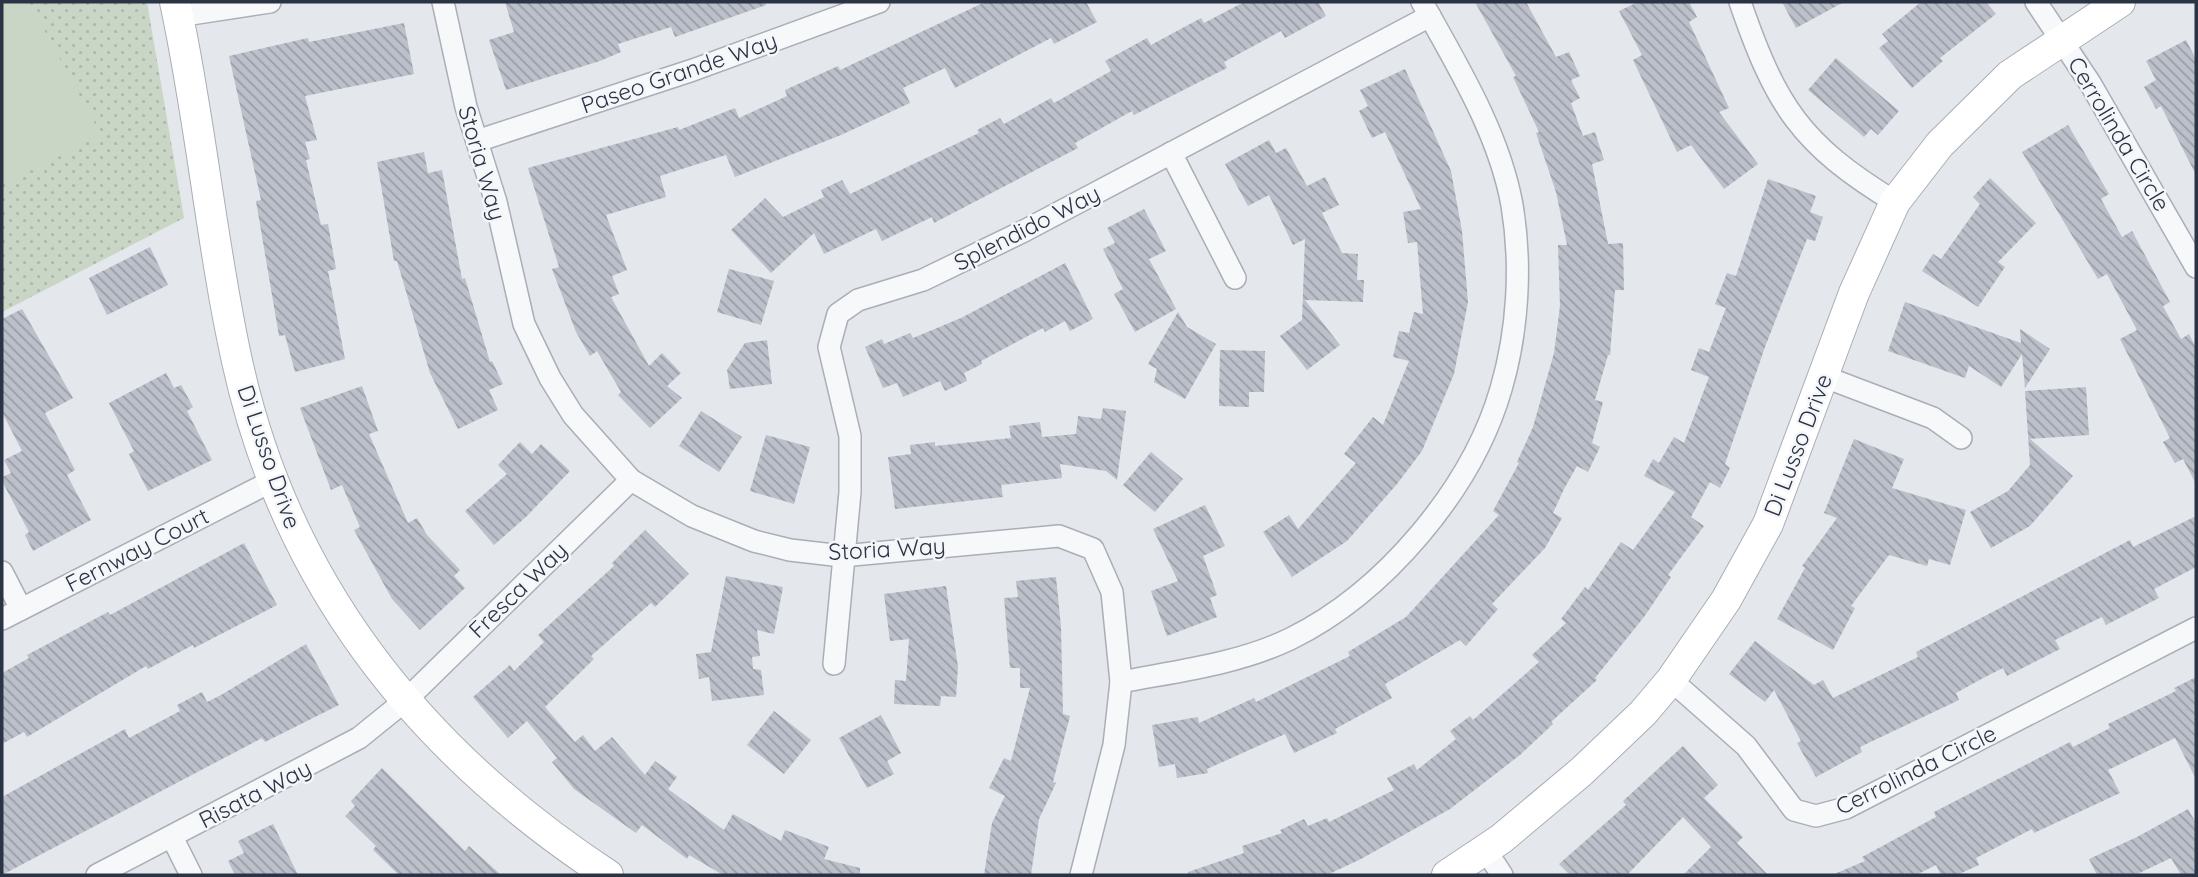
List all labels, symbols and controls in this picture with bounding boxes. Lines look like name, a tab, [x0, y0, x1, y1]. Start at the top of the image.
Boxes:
street label: Paseo Grande Way	[577, 25, 781, 120]
street label: Cerrolinda Circle	[2062, 51, 2177, 216]
street label: Storia Way	[452, 102, 513, 223]
street label: Splendido Way	[949, 178, 1105, 277]
street label: Di Lusso Drive	[1757, 370, 1838, 520]
street label: Di Lusso Drive	[231, 381, 308, 533]
street label: Fernway Court	[60, 501, 214, 598]
street label: Storia Way	[828, 531, 946, 566]
street label: Fresca Way	[462, 535, 573, 644]
street label: Cerrolinda Circle	[1831, 718, 2001, 821]
street label: Risata Way	[194, 753, 316, 834]

